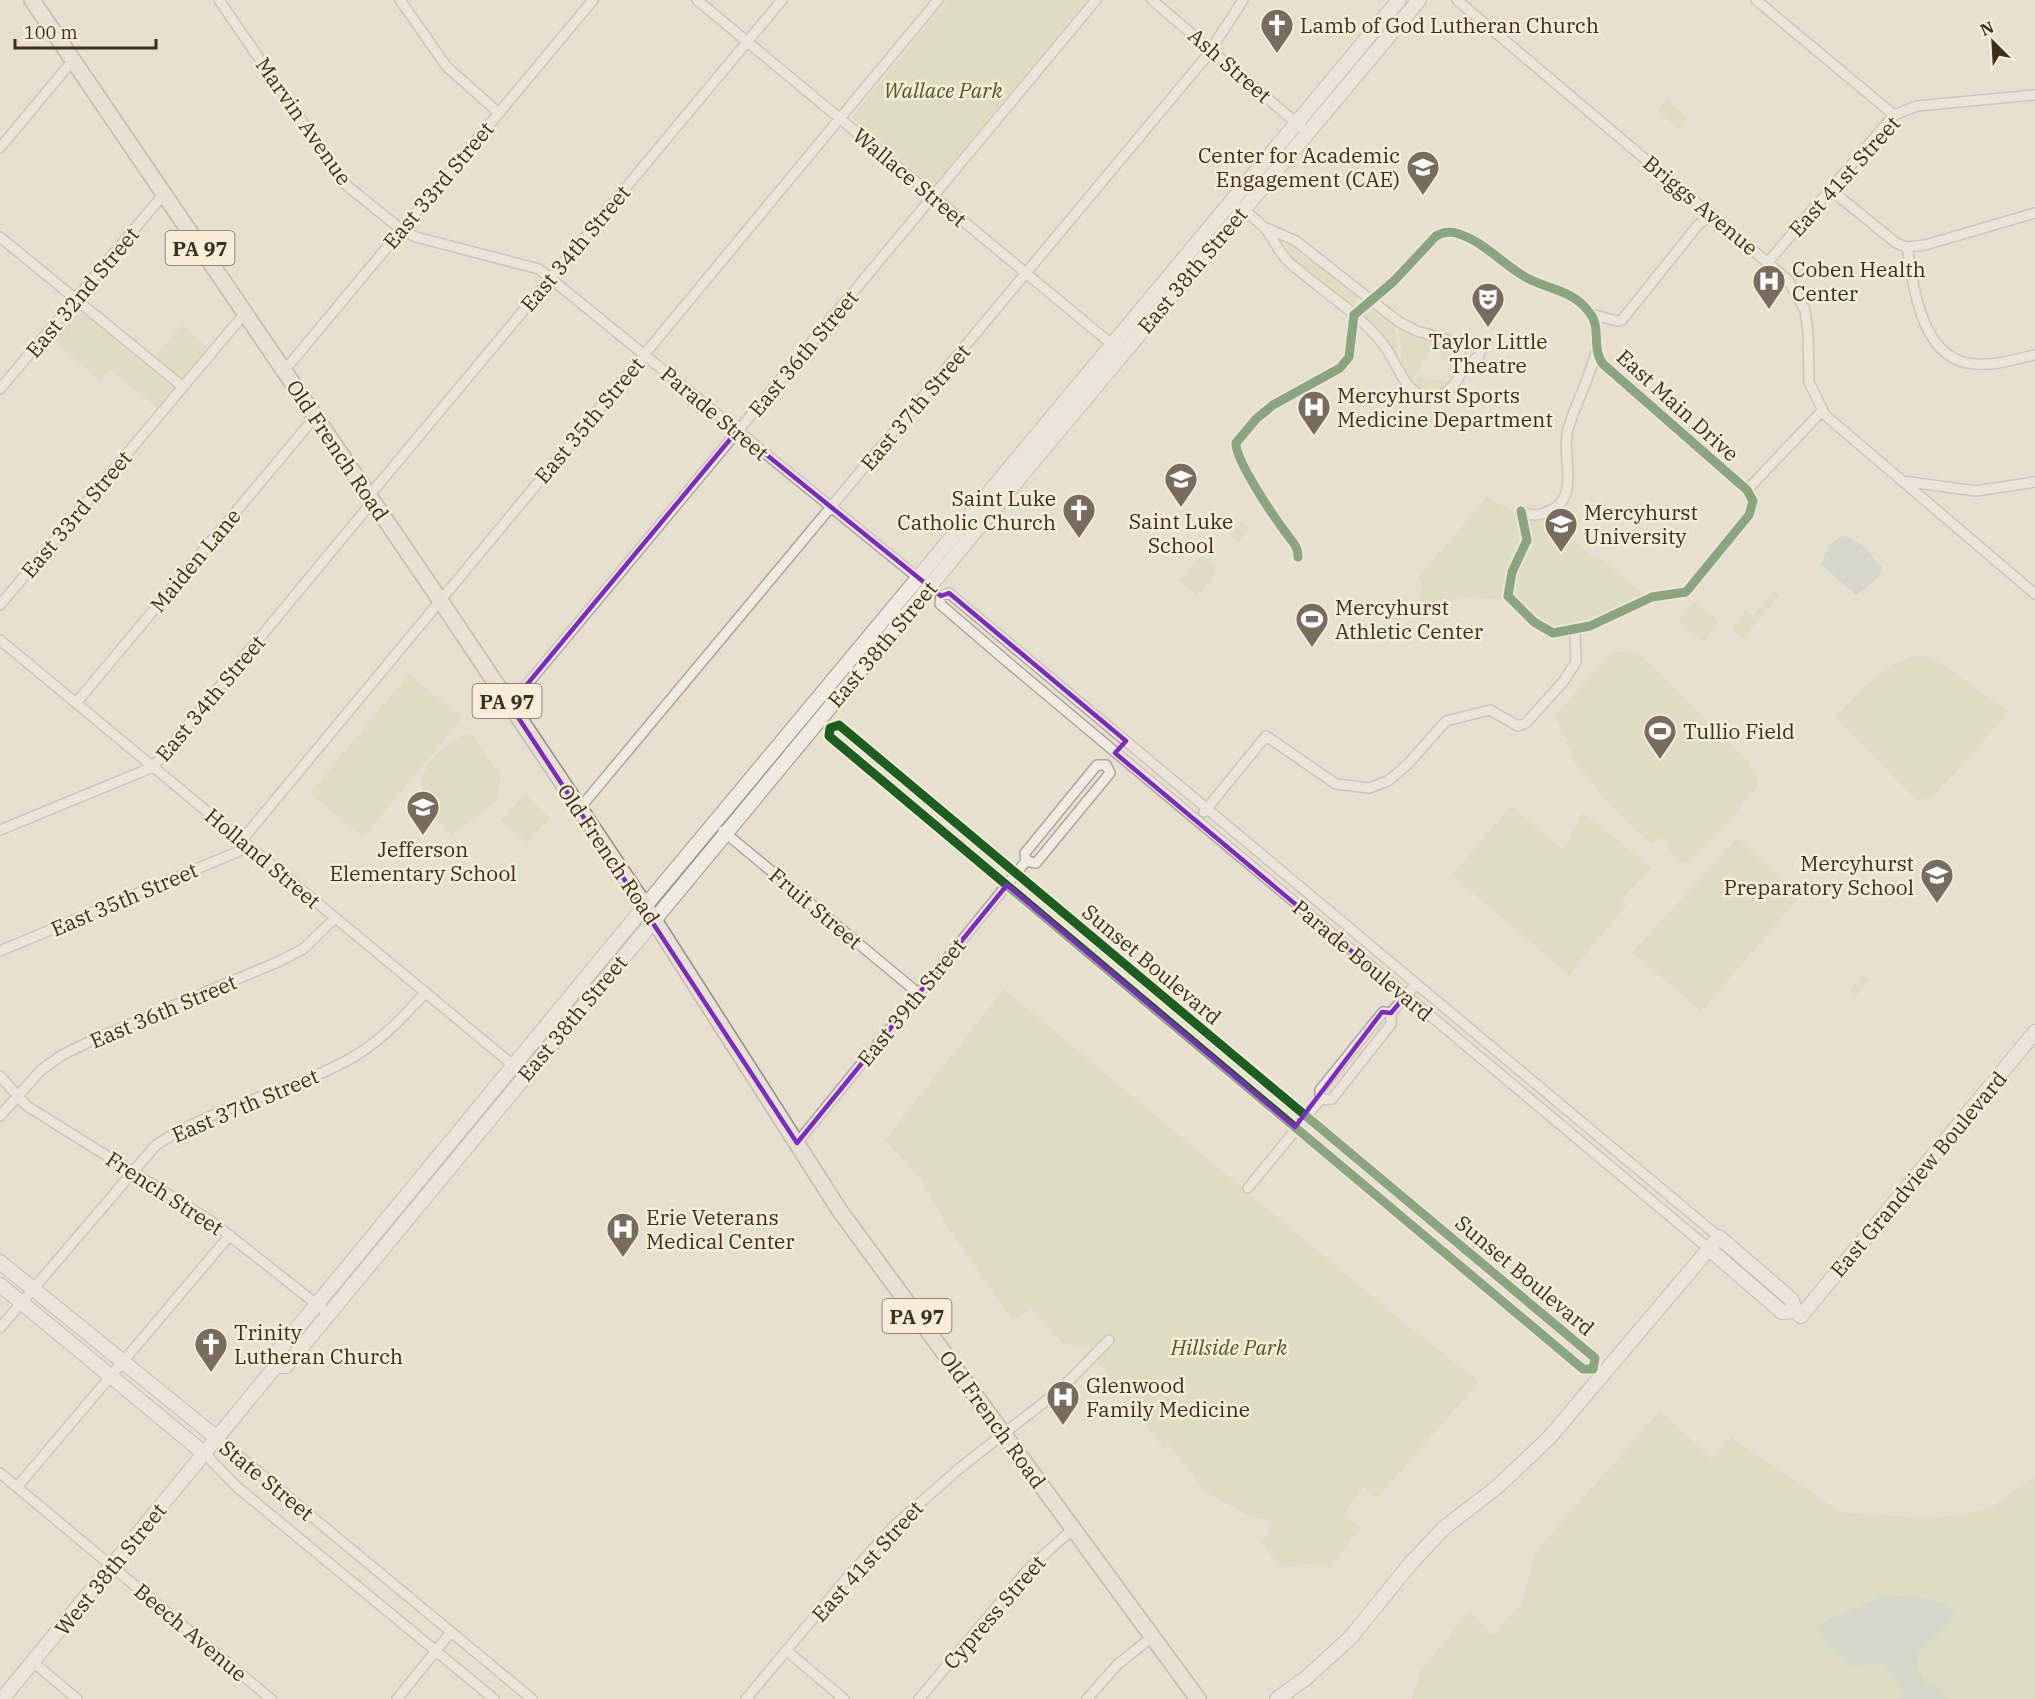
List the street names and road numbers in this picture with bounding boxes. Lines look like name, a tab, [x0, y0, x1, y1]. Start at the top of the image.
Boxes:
street label: Ash Street	[1182, 21, 1278, 109]
street label: Marvin Avenue	[250, 52, 358, 190]
street label: East 41st Street	[1782, 109, 1906, 243]
street label: East 33rd Street	[376, 115, 500, 255]
street label: Wallace Street	[847, 121, 973, 233]
street label: Briggs Avenue	[1638, 149, 1764, 261]
street label: East 34th Street	[514, 179, 636, 317]
street label: East 38th Street	[1131, 201, 1253, 339]
street label: East 32nd Street	[19, 221, 145, 363]
road number: PA 97	[166, 231, 234, 265]
street label: East 36th Street	[742, 284, 864, 422]
street label: East 37th Street	[854, 338, 976, 476]
street label: East Main Drive	[1611, 343, 1745, 467]
street label: East 35th Street	[528, 351, 650, 489]
street label: Parade Street	[655, 360, 775, 466]
street label: Old French Road	[280, 374, 396, 526]
street label: East 33rd Street	[14, 444, 138, 584]
street label: Maiden Lane	[143, 502, 247, 618]
street label: East 38th Street	[821, 575, 943, 713]
street label: East 34th Street	[149, 629, 271, 767]
road number: PA 97	[472, 684, 542, 718]
street label: Old French Road	[551, 778, 667, 930]
street label: Holland Street	[199, 801, 327, 915]
street label: East 35th Street	[46, 855, 202, 943]
street label: Fruit Street	[764, 861, 868, 955]
street label: Parade Boulevard	[1287, 893, 1439, 1027]
street label: Sunset Boulevard	[1077, 898, 1228, 1031]
street label: East 39th Street	[851, 932, 971, 1072]
street label: East 38th Street	[511, 949, 633, 1087]
street label: East 36th Street	[85, 967, 241, 1055]
street label: East 37th Street	[167, 1061, 323, 1149]
street label: East Grandview Boulevard	[1824, 1065, 2013, 1283]
street label: French Street	[101, 1145, 229, 1241]
street label: Sunset Boulevard	[1450, 1209, 1601, 1342]
road number: PA 97	[882, 1299, 952, 1333]
street label: Old French Road	[933, 1344, 1053, 1494]
street label: State Street	[214, 1433, 320, 1527]
street label: East 41st Street	[805, 1494, 929, 1628]
street label: West 38th Street	[48, 1497, 172, 1641]
street label: Cypress Street	[937, 1549, 1051, 1675]
street label: Beech Avenue	[129, 1577, 253, 1687]

